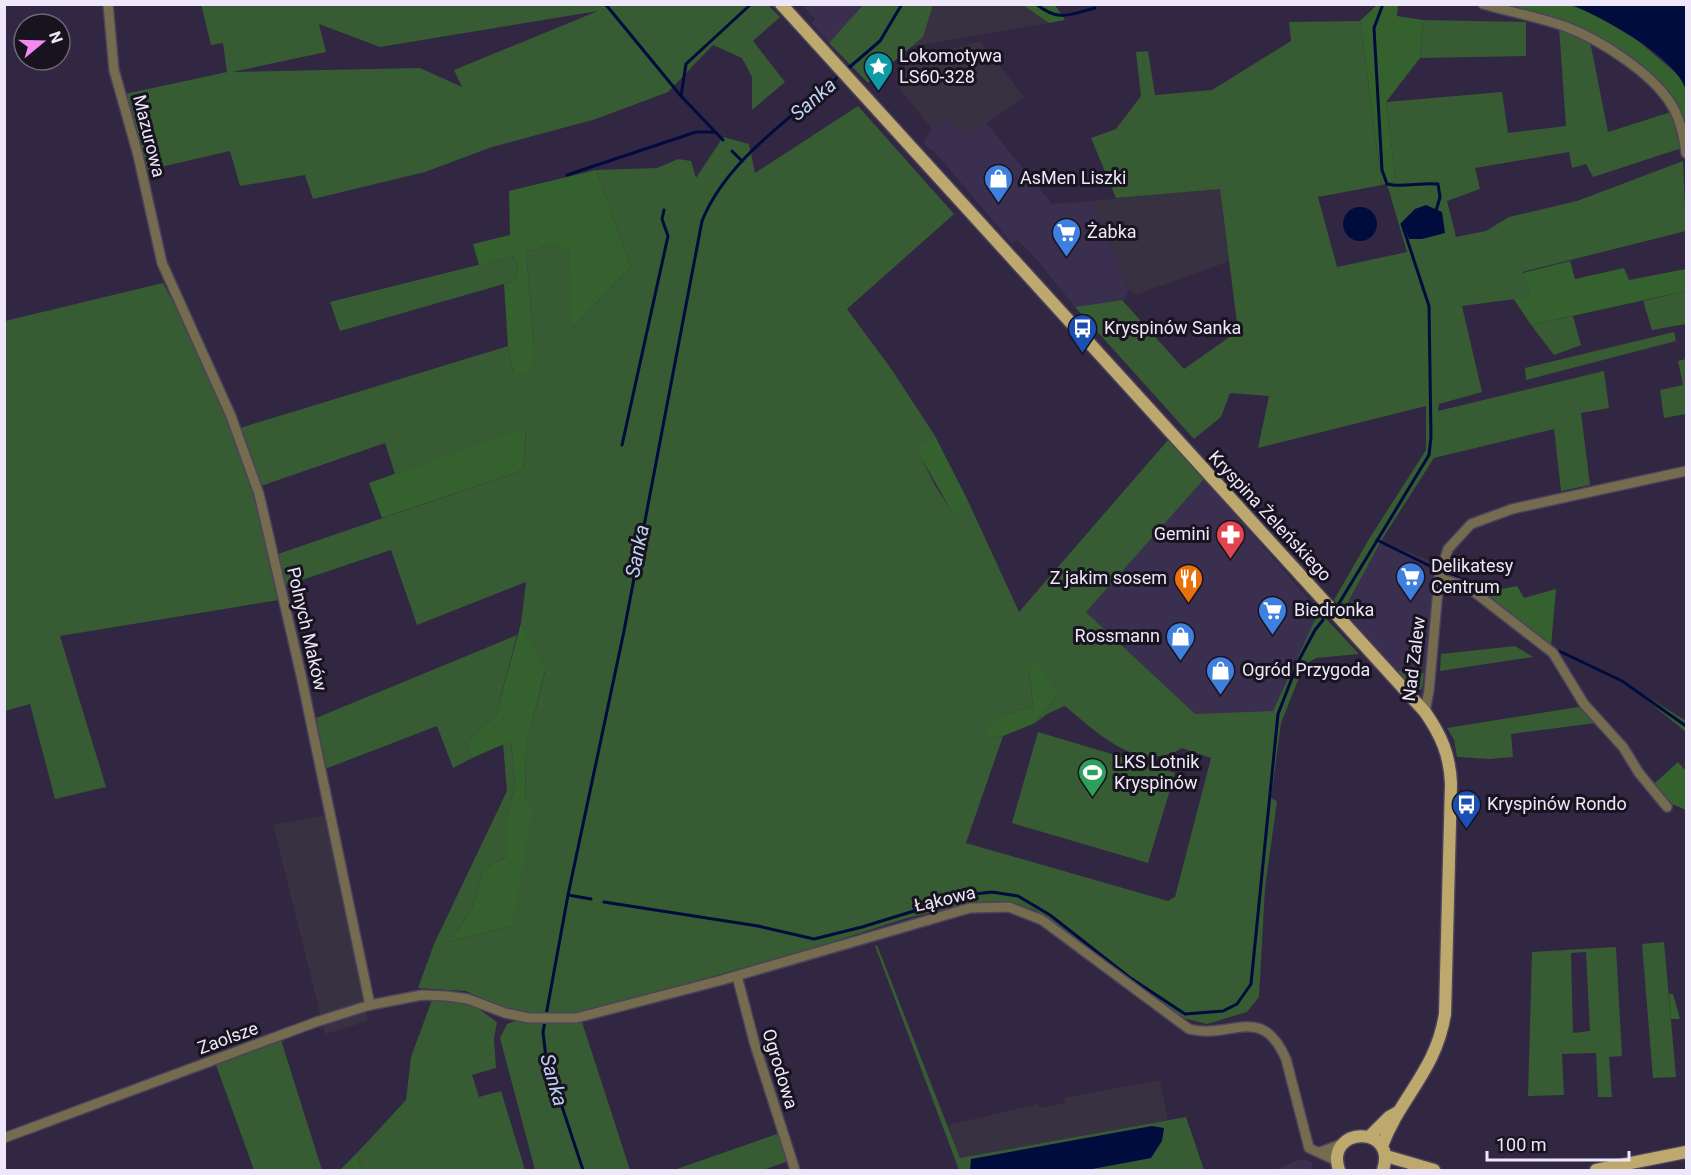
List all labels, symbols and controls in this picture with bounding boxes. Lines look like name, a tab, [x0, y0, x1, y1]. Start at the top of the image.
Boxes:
north arrow	[12, 12, 72, 72]
text: N	[45, 29, 67, 46]
place label: Lokomotywa LS60-328	[899, 45, 1002, 87]
place icon: Lokomotywa LS60-328	[862, 50, 894, 92]
water label: Sanka	[785, 72, 841, 126]
street label: Mazurowa	[129, 93, 170, 179]
shop icon: AsMen Liszki	[983, 162, 1015, 204]
place label: AsMen Liszki	[1020, 167, 1127, 188]
supermarket icon: Żabka	[1050, 216, 1082, 258]
place label: Żabka	[1087, 221, 1137, 242]
bus stop icon: Kryspinów Sanka	[1067, 312, 1099, 354]
place label: Kryspinów Sanka	[1104, 317, 1241, 338]
street label: Kryspina Żeleńskiego	[1204, 446, 1336, 585]
pharmacy icon: Gemini	[1215, 518, 1247, 560]
water label: Sanka	[620, 523, 654, 579]
place label: Gemini	[1154, 523, 1210, 544]
place label: Delikatesy Centrum	[1431, 555, 1514, 597]
supermarket icon: Delikatesy Centrum	[1394, 560, 1426, 602]
restaurant icon: Z jakim sosem	[1172, 562, 1204, 604]
street label: Polnych Maków	[283, 565, 332, 693]
place label: Z jakim sosem	[1050, 567, 1167, 588]
supermarket icon: Biedronka	[1257, 594, 1289, 636]
place label: Biedronka	[1294, 599, 1374, 620]
street label: Nad Zalew	[1398, 615, 1429, 703]
shop icon: Rossmann	[1165, 620, 1197, 662]
place label: Rossmann	[1075, 625, 1160, 646]
shop icon: Ogród Przygoda	[1205, 654, 1237, 696]
place label: Ogród Przygoda	[1242, 659, 1370, 680]
place label: LKS Lotnik Kryspinów	[1114, 751, 1200, 793]
sports icon: LKS Lotnik Kryspinów	[1077, 756, 1109, 798]
bus stop icon: Kryspinów Rondo	[1450, 788, 1482, 830]
place label: Kryspinów Rondo	[1487, 793, 1627, 814]
street label: Łąkowa	[912, 881, 978, 916]
street label: Zaolsze	[195, 1017, 261, 1058]
street label: Ogrodowa	[758, 1026, 803, 1111]
water label: Sanka	[535, 1051, 573, 1109]
scale bar	[1487, 1124, 1630, 1162]
text: 100 m	[1496, 1134, 1547, 1155]

